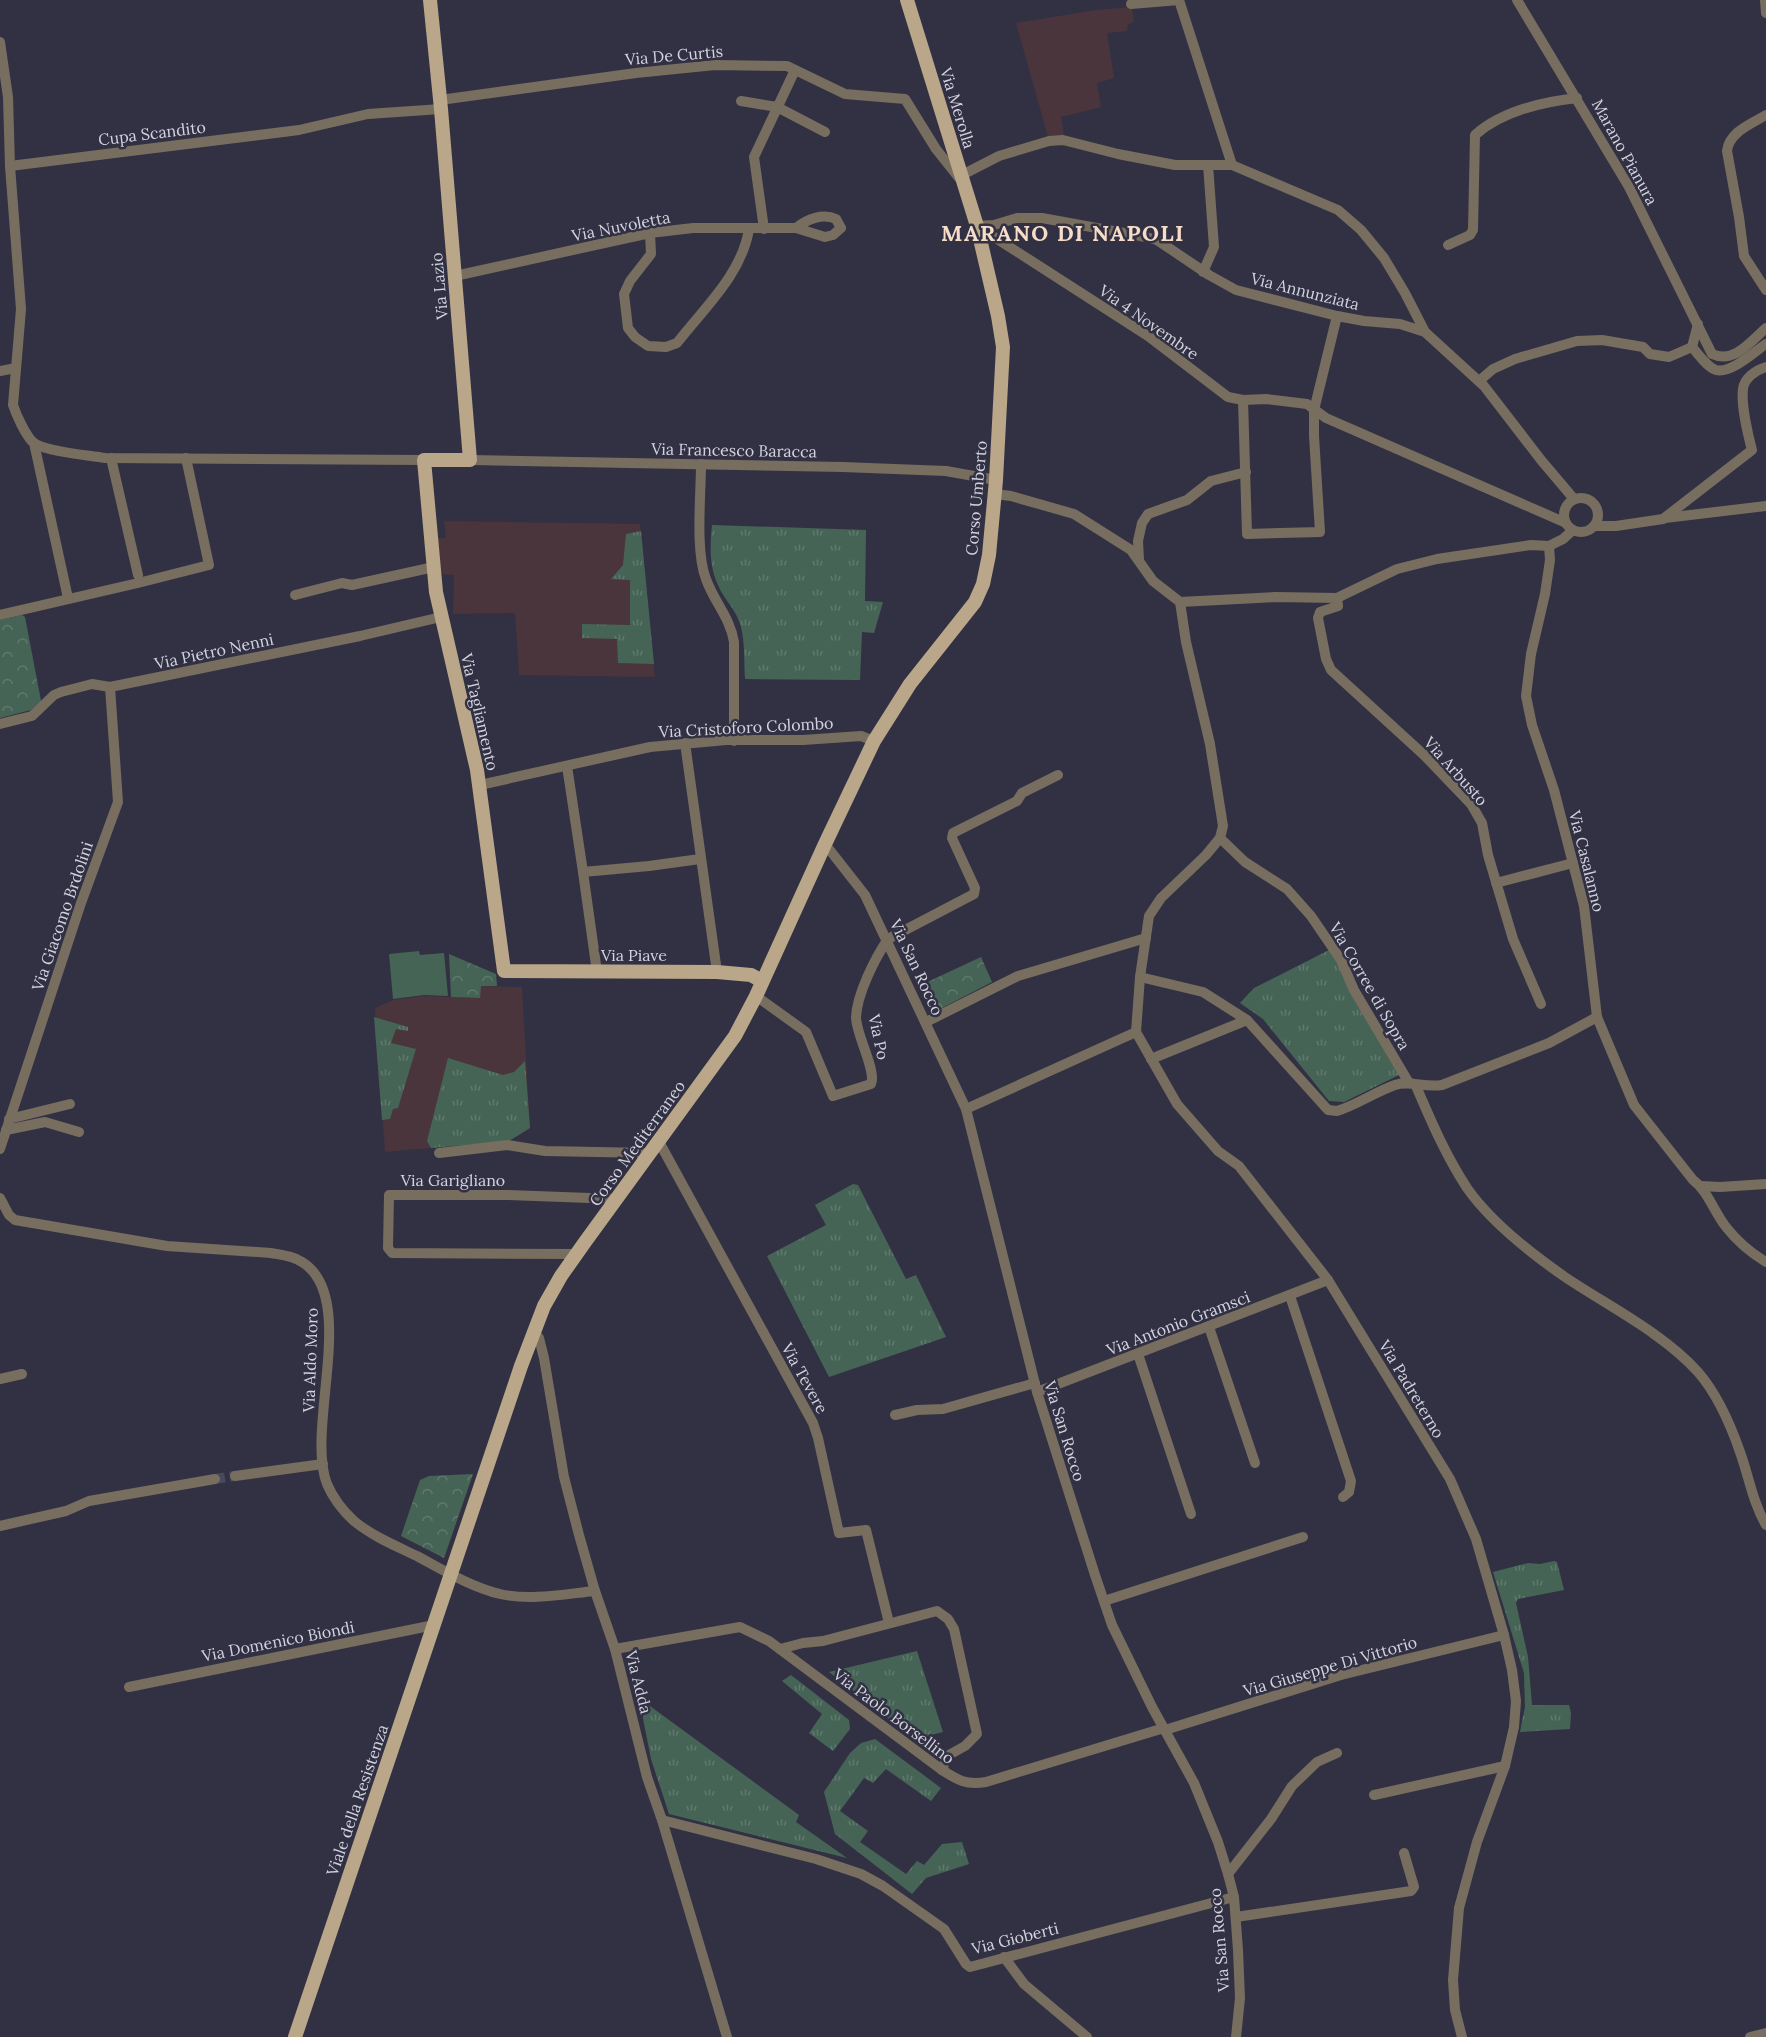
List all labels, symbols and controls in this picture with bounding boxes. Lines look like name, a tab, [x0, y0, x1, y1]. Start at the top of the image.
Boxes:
street label: Via De Curtis	[623, 41, 724, 69]
street label: Via Merolla	[936, 64, 980, 151]
street label: Marano Pianura	[1588, 96, 1662, 208]
street label: Cupa Scandito	[97, 116, 207, 150]
street label: Via Nuvoletta	[569, 207, 672, 246]
district label: MARANO DI NAPOLI	[941, 219, 1185, 247]
street label: Via Lazio	[426, 252, 452, 321]
street label: Via Annunziata	[1248, 268, 1361, 314]
street label: Via 4 Novembre	[1094, 280, 1203, 364]
street label: Via Francesco Baracca	[650, 439, 817, 461]
street label: Corso Umberto	[961, 440, 991, 556]
street label: Via Pietro Nenni	[152, 629, 275, 674]
street label: Via Tagliamento	[457, 650, 503, 773]
street label: Via Cristoforo Colombo	[657, 712, 834, 742]
street label: Via Arbusto	[1419, 732, 1492, 810]
street label: Via Casalanno	[1565, 807, 1609, 914]
street label: Via Giacomo Brdolini	[27, 839, 97, 994]
street label: Via San Rocco	[886, 915, 948, 1018]
street label: Via Corree di Sopra	[1325, 918, 1415, 1053]
street label: Via Piave	[600, 945, 667, 965]
street label: Via Po	[864, 1011, 894, 1062]
street label: Corso Mediterraneo	[585, 1076, 689, 1210]
street label: Via Garigliano	[400, 1170, 505, 1190]
street label: Via Antonio Gramsci	[1103, 1286, 1253, 1360]
street label: Via Aldo Moro	[298, 1307, 322, 1414]
street label: Via Padreterno	[1374, 1335, 1449, 1442]
street label: Via Tevere	[777, 1338, 833, 1417]
street label: Via San Rocco	[1040, 1377, 1090, 1484]
street label: Via Domenico Biondi	[199, 1616, 356, 1666]
street label: Via Giuseppe Di Vittorio	[1240, 1632, 1419, 1701]
street label: Via Adda	[621, 1647, 657, 1716]
street label: Via Paolo Borsellino	[829, 1663, 959, 1768]
street label: Viale della Resistenza	[321, 1722, 392, 1879]
street label: Via San Rocco	[1205, 1887, 1234, 1994]
street label: Via Gioberti	[968, 1918, 1061, 1959]

